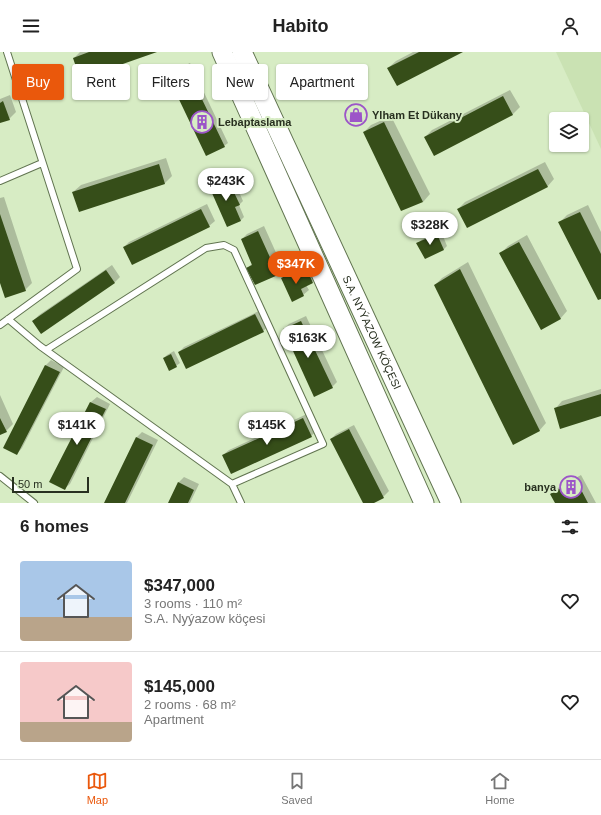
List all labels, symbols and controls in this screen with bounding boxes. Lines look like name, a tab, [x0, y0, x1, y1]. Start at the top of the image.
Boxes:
icon: menu	[20, 15, 42, 37]
icon: person	[559, 15, 581, 37]
text: Habito	[273, 16, 329, 36]
chip: Buy	[12, 64, 64, 100]
chip: Rent	[72, 64, 130, 100]
chip: Filters	[138, 64, 204, 100]
chip: New	[212, 64, 268, 100]
chip: Apartment	[276, 64, 368, 100]
shop icon: Ylham Et Dükany	[343, 102, 369, 128]
building icon: Lebaptaslama	[189, 109, 215, 135]
place label: Ylham Et Dükany	[372, 109, 463, 121]
map controls	[549, 112, 589, 152]
button: layers	[549, 112, 589, 152]
place label: Lebaptaslama	[218, 116, 292, 128]
pin: $243K	[198, 168, 254, 202]
text: $243K	[207, 173, 245, 188]
pin: $328K	[402, 212, 458, 246]
text: $328K	[411, 217, 449, 232]
pin: $347K	[268, 251, 324, 285]
text: $347K	[277, 256, 315, 271]
street label: S.A. NYÝAZOW KÖÇESI	[340, 273, 403, 391]
pin: $163K	[280, 325, 336, 359]
text: $163K	[289, 330, 327, 345]
pin: $141K	[49, 412, 105, 446]
pin: $145K	[239, 412, 295, 446]
text: $141K	[58, 417, 96, 432]
text: $145K	[248, 417, 286, 432]
building icon: banya	[558, 474, 584, 500]
scale bar	[12, 475, 89, 494]
text: 50 m	[18, 478, 42, 490]
place label: banya	[524, 481, 557, 493]
icon: filters	[559, 516, 581, 538]
text: 6 homes	[20, 517, 89, 536]
text: $347,000	[144, 576, 215, 595]
icon: home	[52, 577, 100, 625]
icon: heart	[559, 590, 581, 612]
text: 3 rooms · 110 m²	[144, 596, 242, 611]
text: S.A. Nyýazow köçesi	[144, 611, 265, 626]
text: $145,000	[144, 677, 215, 696]
icon: home	[52, 678, 100, 726]
icon: heart	[559, 691, 581, 713]
text: 2 rooms · 68 m²	[144, 697, 236, 712]
text: Apartment	[144, 712, 204, 727]
tab: Map	[86, 770, 108, 806]
tab: Saved	[281, 770, 312, 806]
tab: Home	[485, 770, 515, 806]

